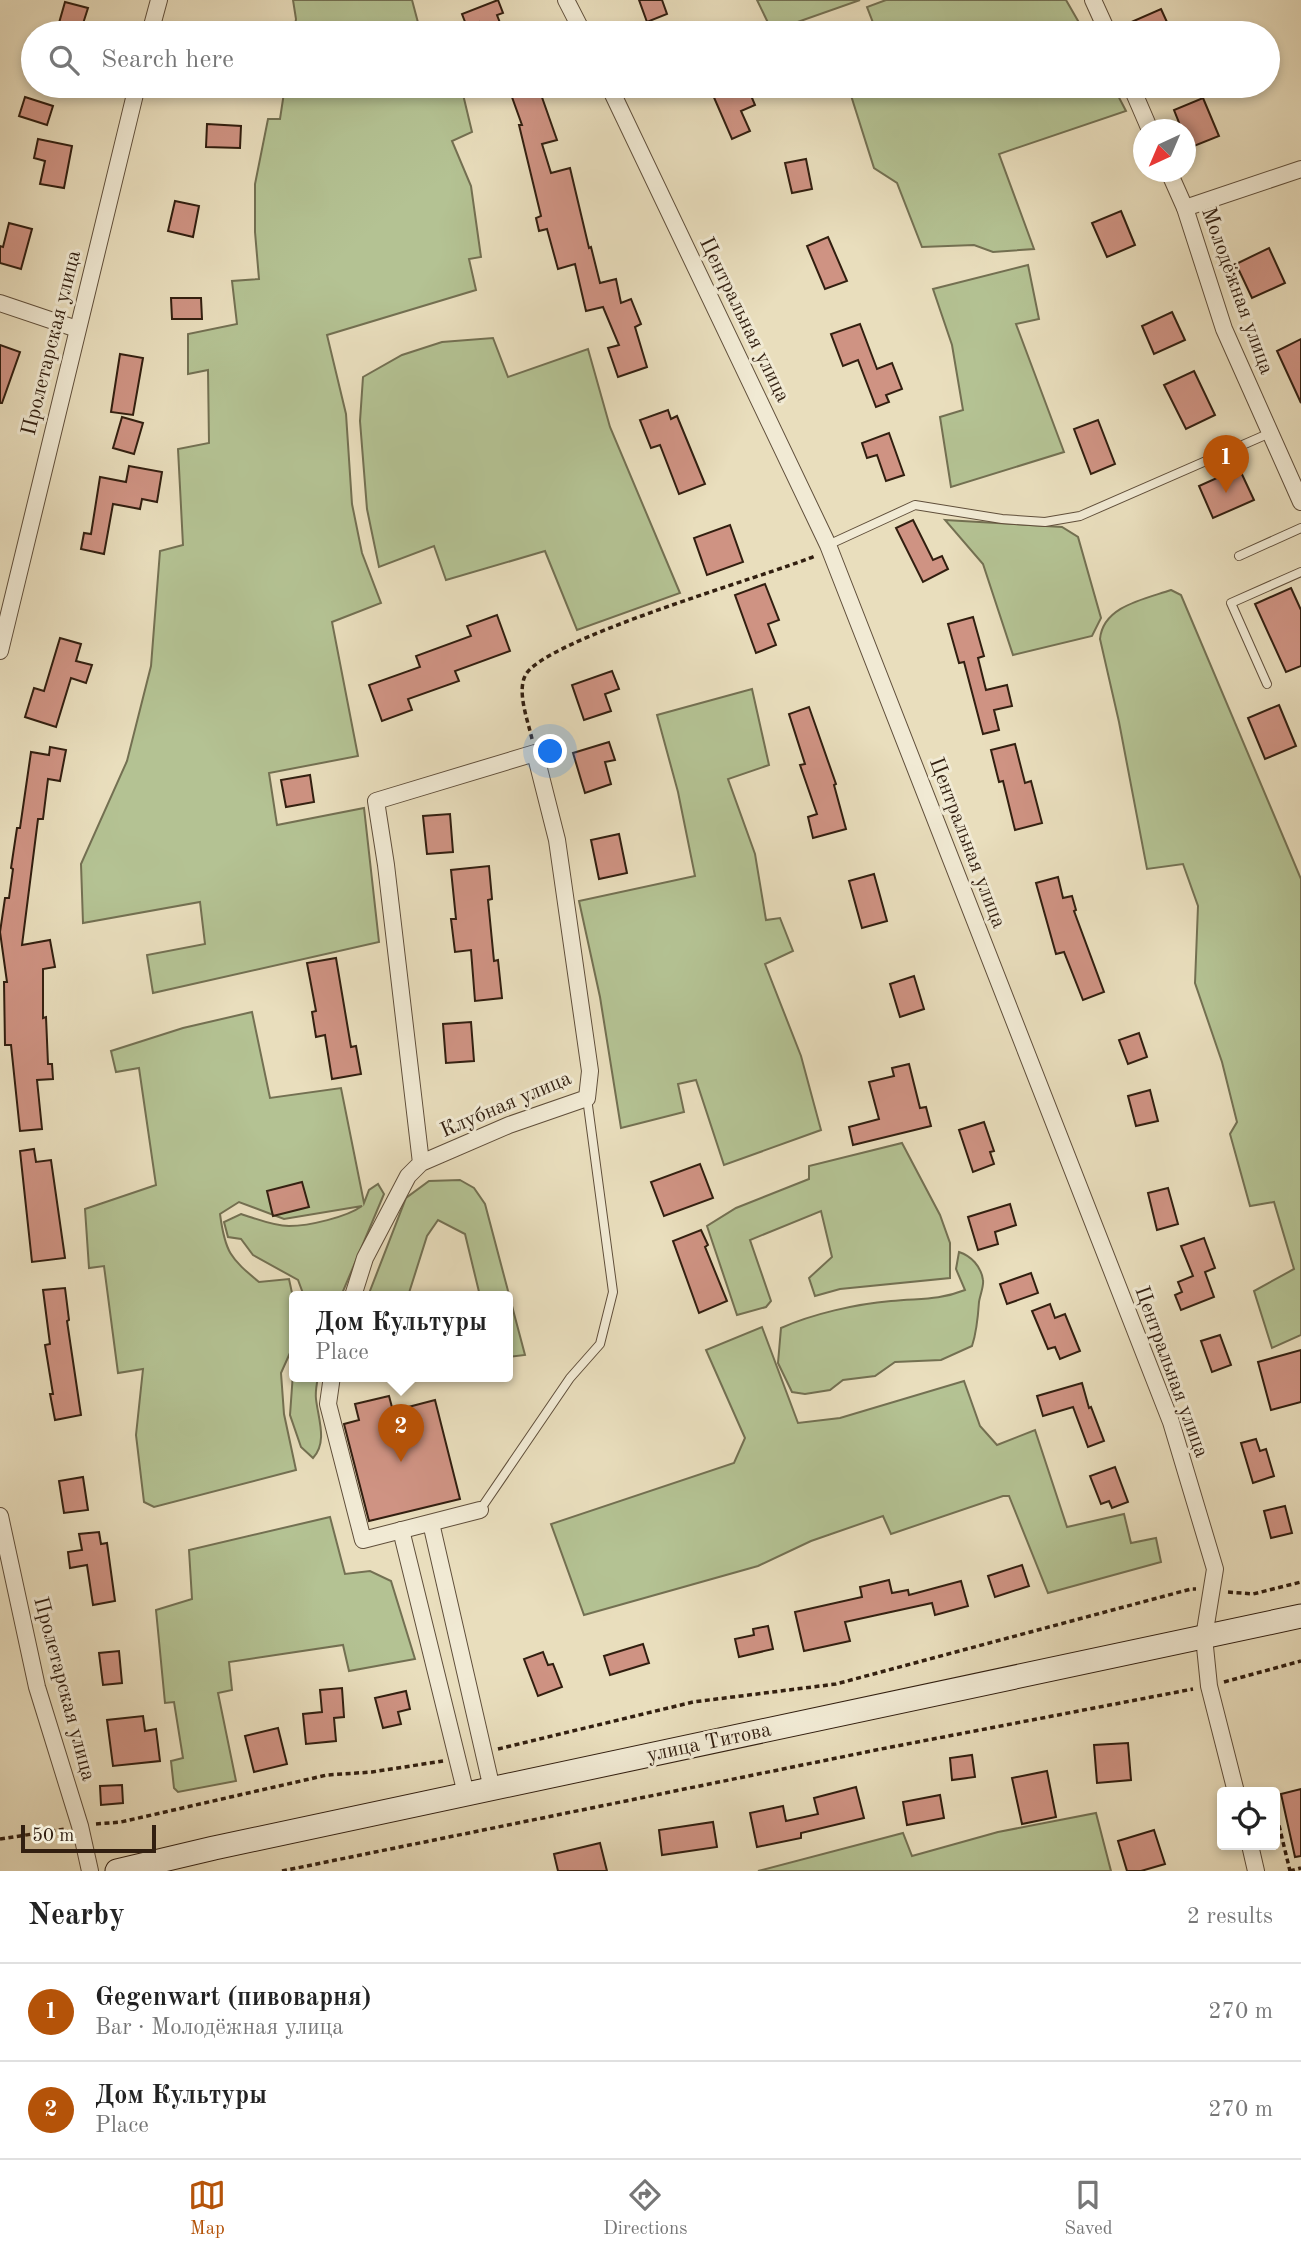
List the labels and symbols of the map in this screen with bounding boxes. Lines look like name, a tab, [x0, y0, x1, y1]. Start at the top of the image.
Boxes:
north arrow	[1133, 119, 1196, 182]
street label: Молодёжная улица	[1197, 205, 1277, 377]
street label: Центральная улица	[695, 234, 793, 406]
street label: Пролетарская улица	[19, 248, 85, 438]
pin: 1	[1203, 435, 1249, 493]
your location	[533, 734, 567, 768]
street label: Центральная улица	[925, 755, 1009, 931]
street label: Клубная улица	[438, 1068, 574, 1142]
street label: Центральная улица	[1130, 1283, 1212, 1461]
pin: 2	[378, 1404, 424, 1462]
street label: Пролетарская улица	[29, 1595, 99, 1783]
street label: улица Титова	[645, 1720, 773, 1766]
scale bar	[21, 1822, 156, 1854]

